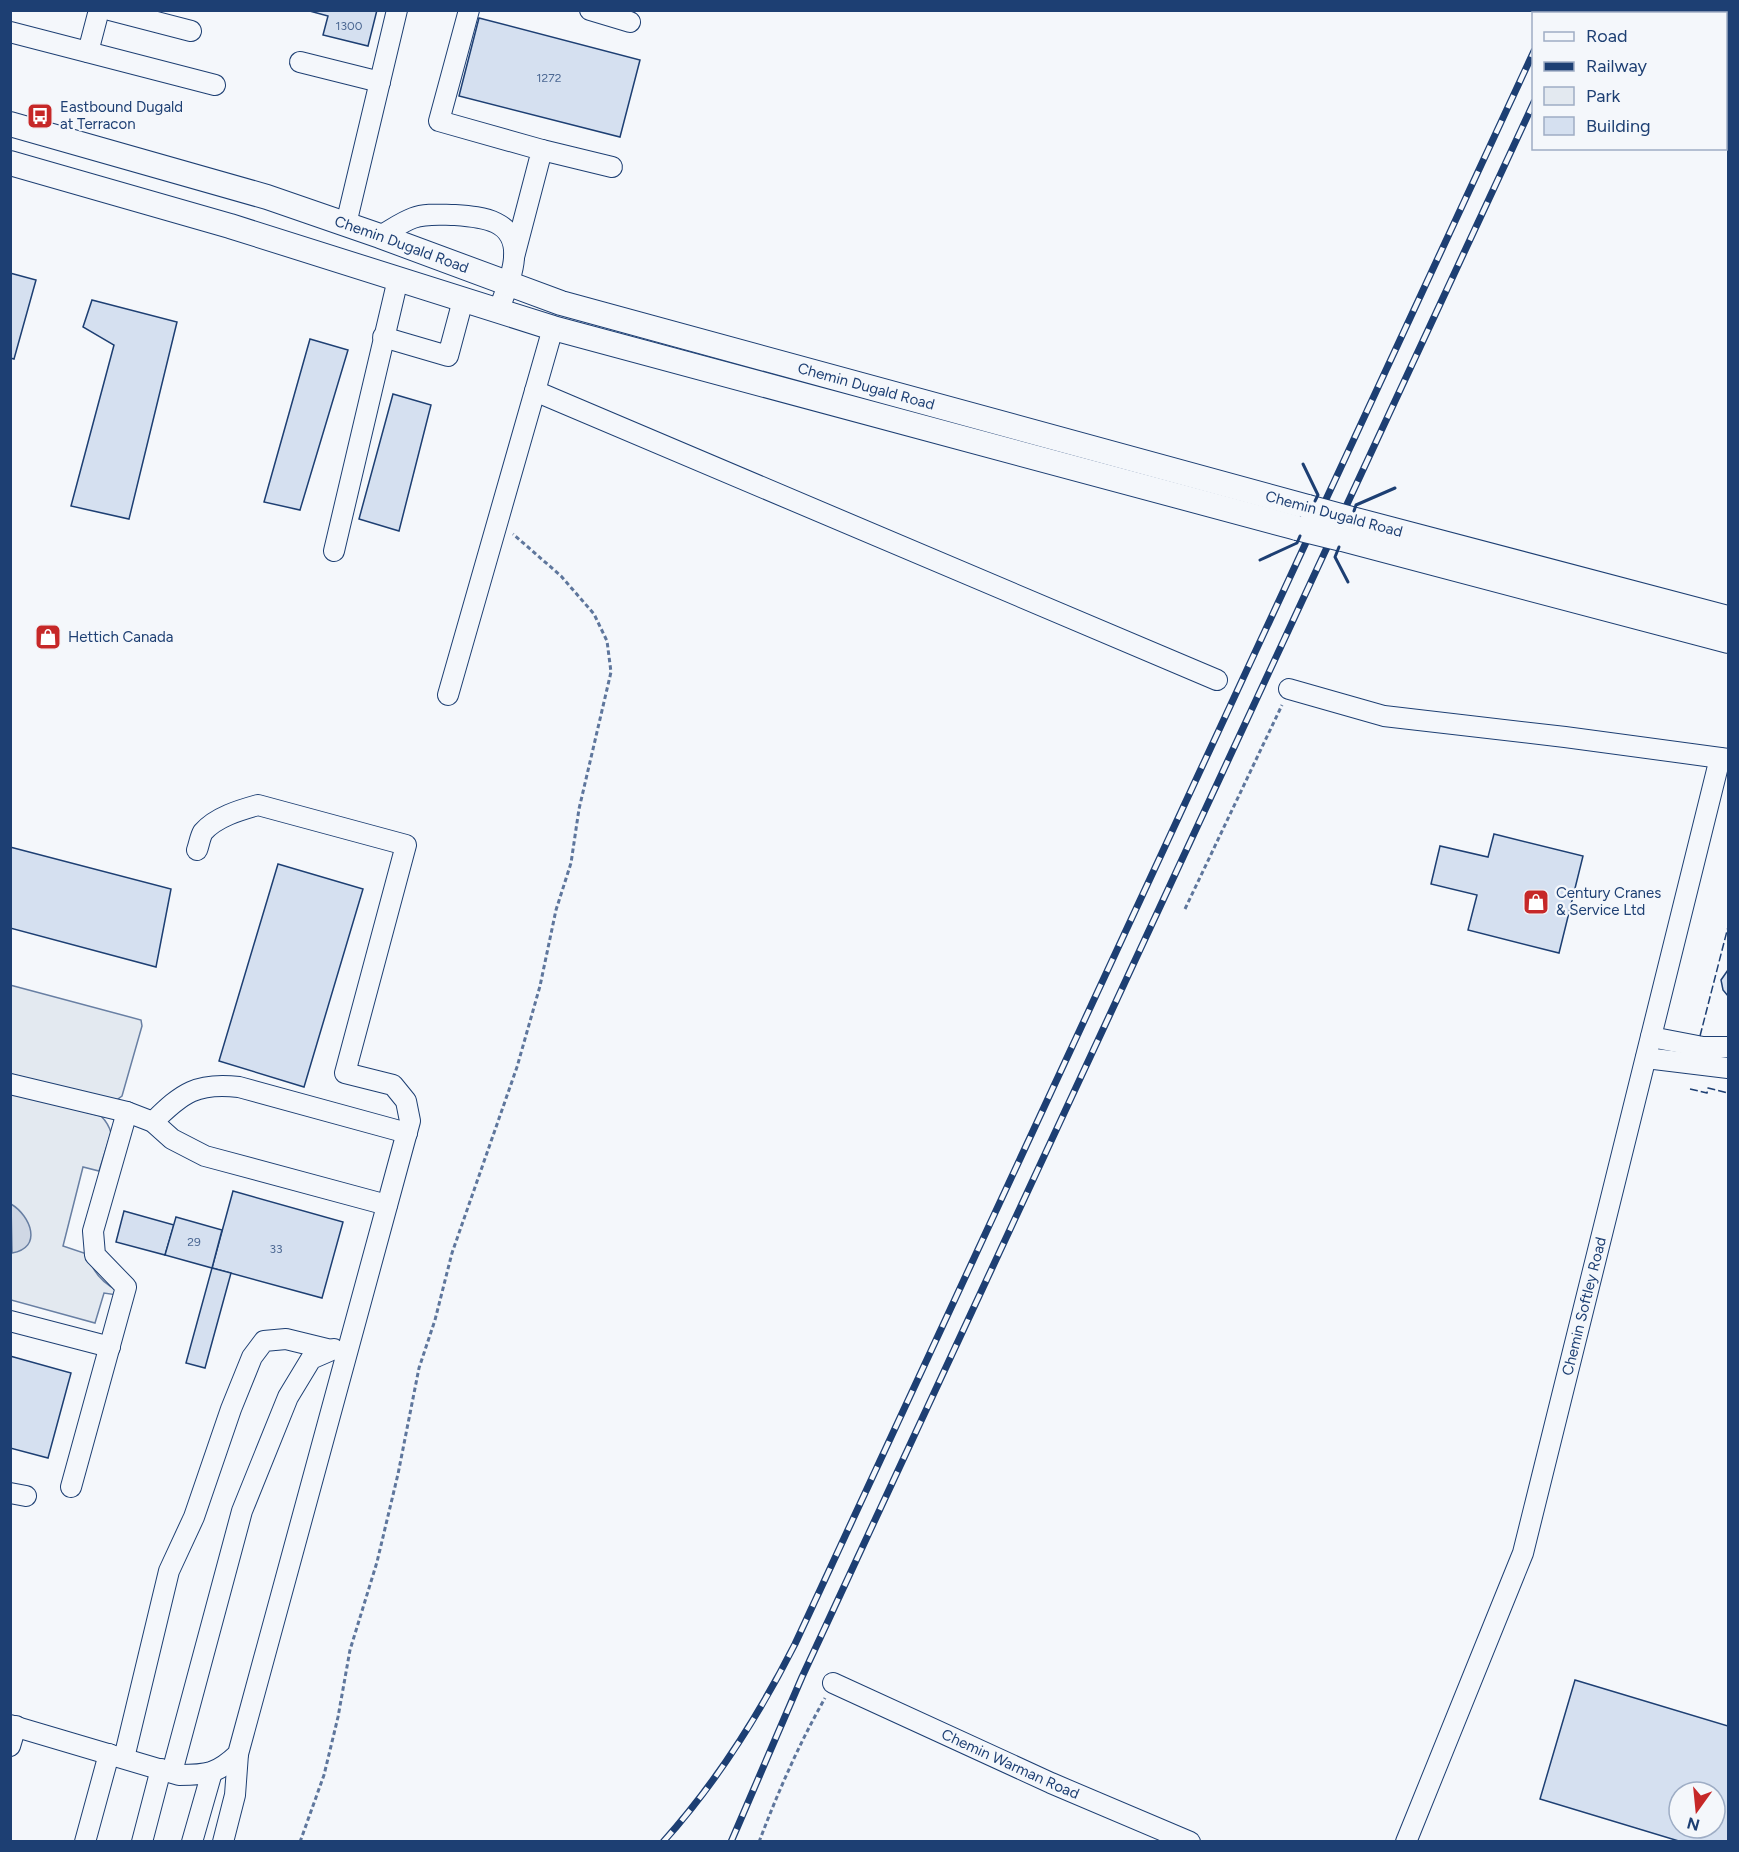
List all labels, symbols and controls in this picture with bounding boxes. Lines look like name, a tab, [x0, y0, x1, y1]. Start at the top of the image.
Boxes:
legend	[1532, 12, 1727, 150]
house number: 1300	[336, 19, 363, 33]
text: Road	[1586, 25, 1627, 47]
text: Railway	[1586, 55, 1648, 77]
house number: 1272	[537, 71, 561, 85]
text: Park	[1586, 85, 1621, 107]
place label: Eastbound Dugald at Terracon	[60, 98, 183, 133]
bus stop icon: Eastbound Dugald at Terracon	[25, 101, 55, 131]
text: Building	[1586, 115, 1651, 137]
street label: Chemin Dugald Road	[332, 212, 471, 277]
street label: Chemin Dugald Road	[796, 359, 937, 414]
street label: Chemin Dugald Road	[1263, 487, 1405, 541]
shop icon: Hettich Canada	[33, 622, 63, 652]
place label: Hettich Canada	[68, 628, 173, 646]
place label: Century Cranes & Service Ltd	[1556, 884, 1661, 919]
shop icon: Century Cranes & Service Ltd	[1521, 887, 1551, 917]
house number: 29	[187, 1235, 201, 1249]
street label: Chemin Softley Road	[1558, 1235, 1610, 1378]
house number: 33	[269, 1242, 283, 1256]
street label: Chemin Warman Road	[939, 1725, 1082, 1803]
north arrow	[1667, 1780, 1727, 1840]
text: N	[1685, 1813, 1702, 1835]

